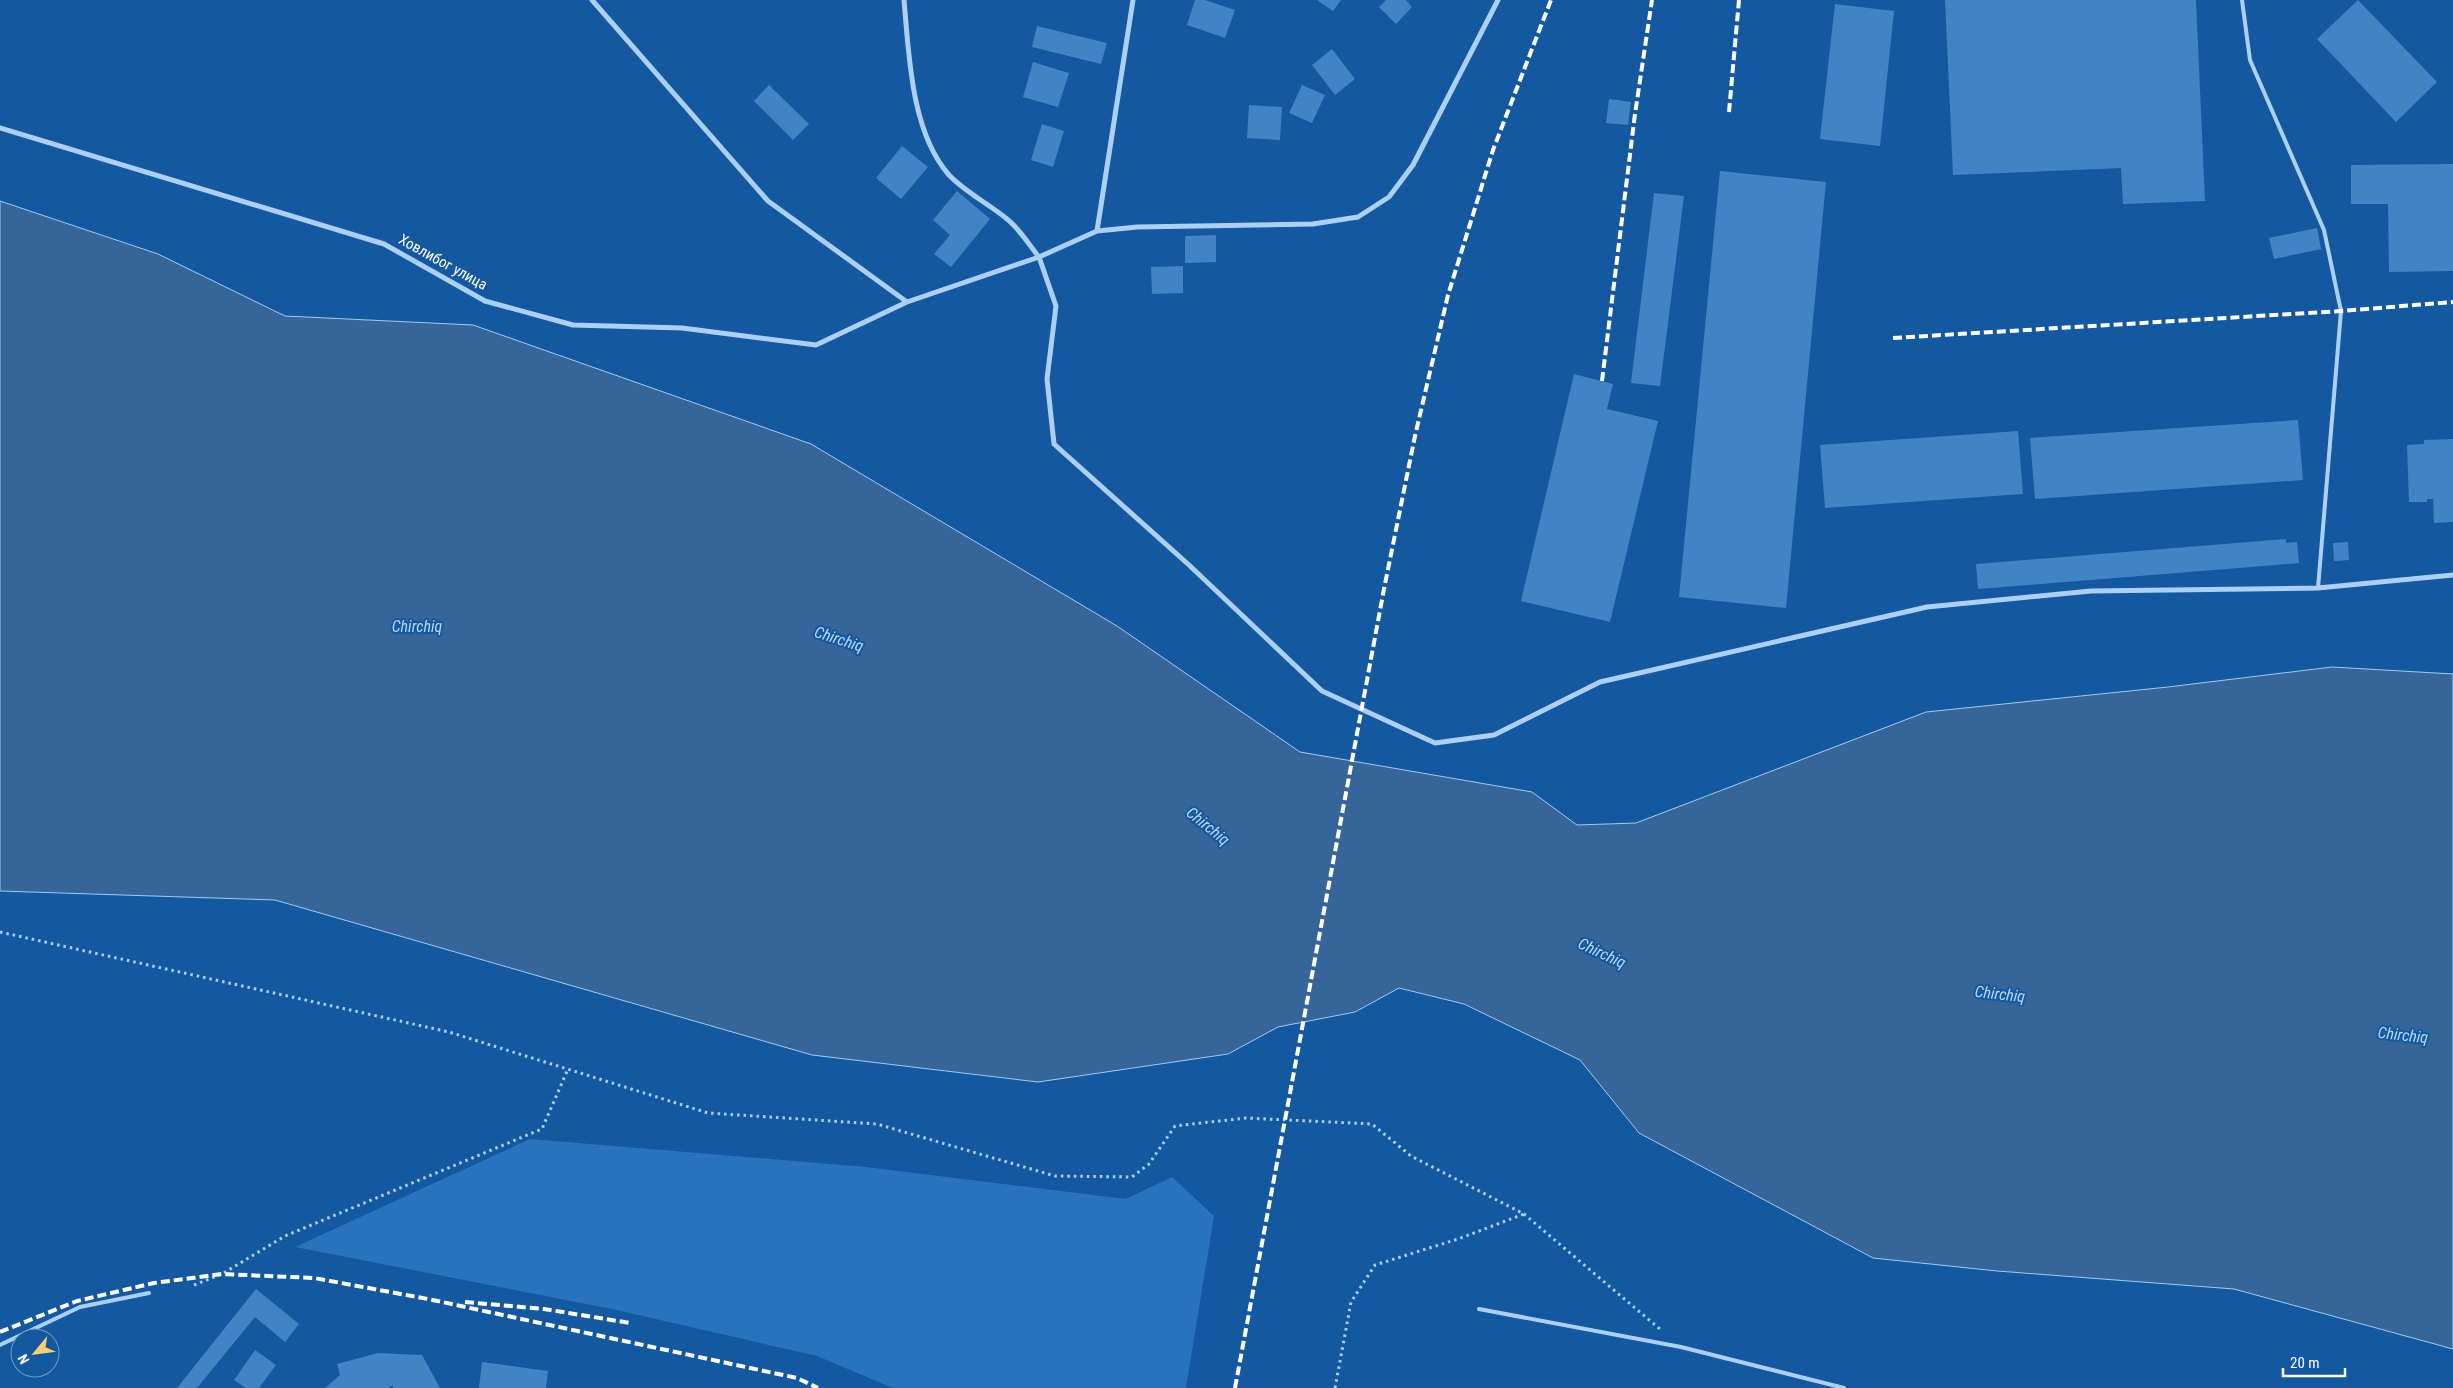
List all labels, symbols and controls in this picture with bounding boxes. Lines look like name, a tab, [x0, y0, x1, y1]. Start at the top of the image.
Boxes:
street label: Ховлибог улица	[396, 230, 490, 294]
water label: Chirchiq	[392, 617, 442, 636]
water label: Chirchiq	[812, 622, 866, 656]
water label: Chirchiq	[1182, 803, 1234, 849]
water label: Chirchiq	[1575, 934, 1629, 972]
water label: Chirchiq	[1974, 982, 2026, 1006]
water label: Chirchiq	[2377, 1023, 2429, 1047]
north arrow	[10, 1328, 60, 1378]
scale bar	[2283, 1346, 2346, 1378]
text: N	[15, 1352, 33, 1367]
text: 20 m	[2290, 1354, 2320, 1372]

